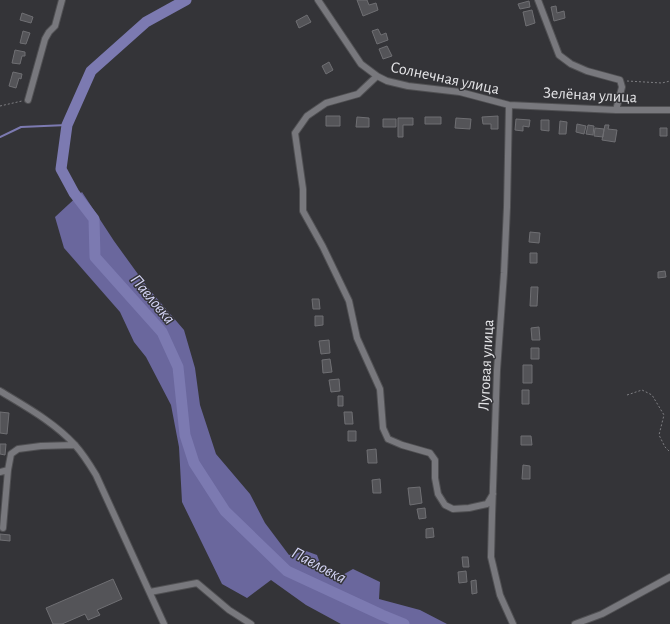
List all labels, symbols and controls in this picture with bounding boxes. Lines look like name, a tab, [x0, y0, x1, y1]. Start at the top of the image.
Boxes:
street label: Солнечная улица	[389, 59, 501, 98]
street label: Зелёная улица	[542, 85, 637, 106]
water label: Павловка	[128, 271, 178, 327]
street label: Луговая улица	[476, 319, 497, 411]
water label: Павловка	[289, 544, 349, 586]

